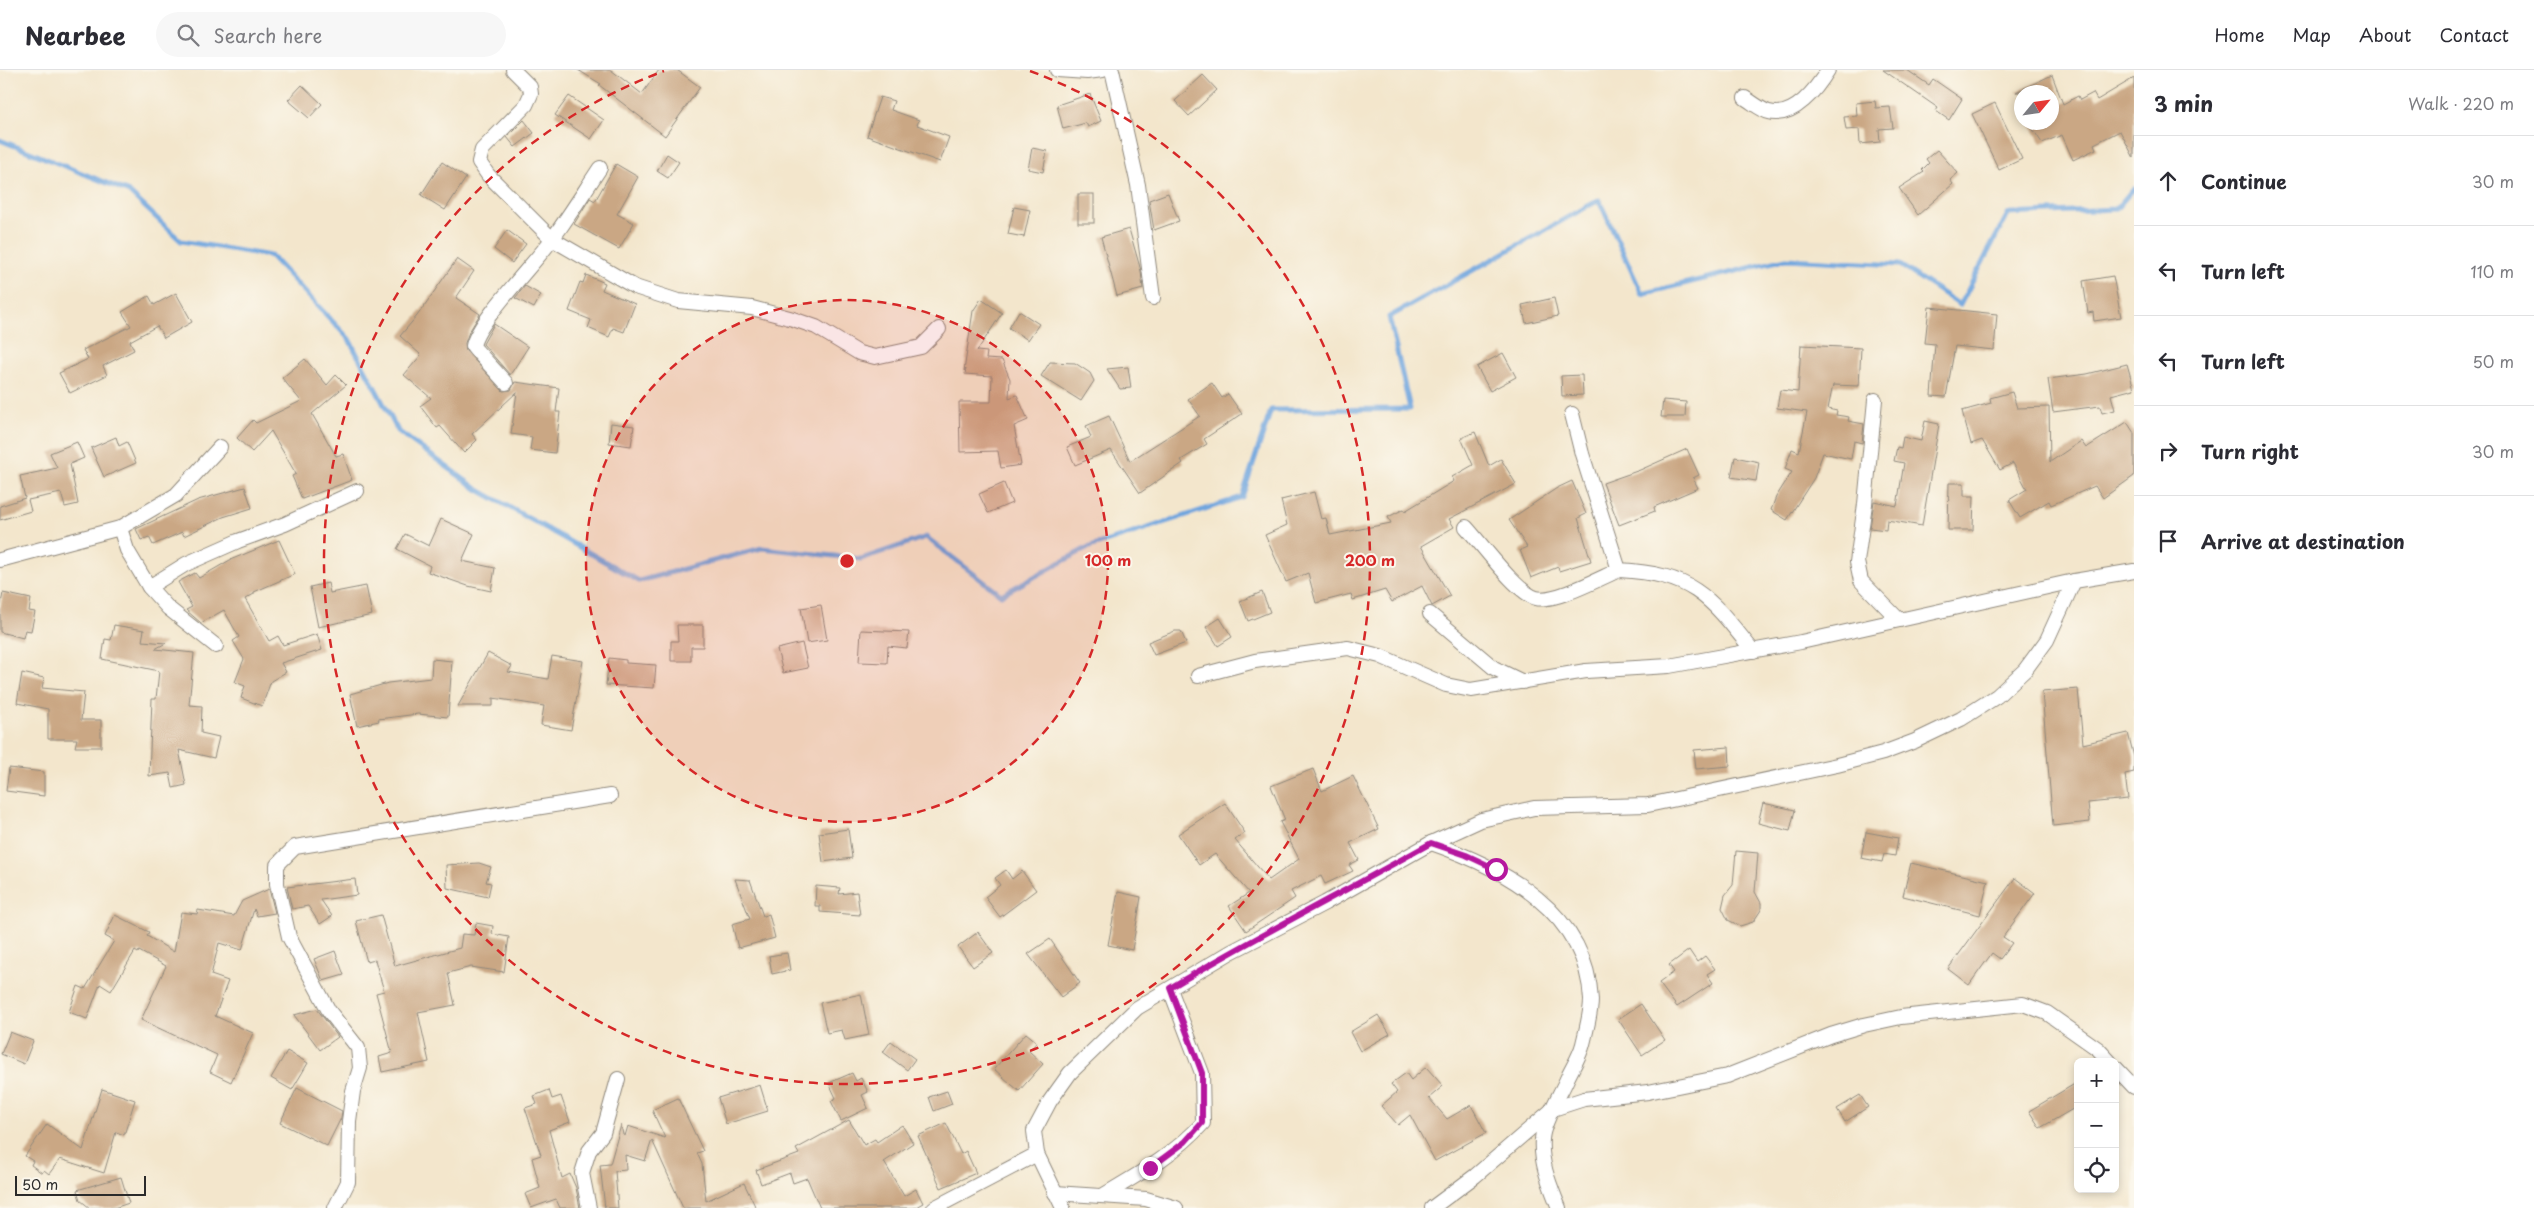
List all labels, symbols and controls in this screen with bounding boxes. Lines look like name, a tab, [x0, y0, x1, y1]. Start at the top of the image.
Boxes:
search box	[156, 12, 506, 57]
text: Nearbee	[25, 17, 126, 53]
icon: search	[174, 21, 202, 49]
text: Search here	[214, 21, 322, 49]
text: Home	[2214, 21, 2264, 48]
text: Map	[2292, 21, 2331, 48]
text: About	[2359, 21, 2411, 48]
text: Contact	[2439, 21, 2509, 48]
north arrow	[2014, 85, 2059, 130]
text: 3 min	[2154, 87, 2213, 119]
text: Walk · 220 m	[2408, 91, 2514, 115]
icon: ahead	[2154, 167, 2182, 195]
text: Continue	[2201, 167, 2287, 195]
text: 30 m	[2472, 169, 2514, 193]
icon: left	[2154, 257, 2182, 285]
text: Turn left	[2201, 257, 2285, 285]
text: 110 m	[2471, 259, 2514, 283]
icon: left	[2154, 347, 2182, 375]
text: Turn left	[2201, 347, 2285, 375]
text: 50 m	[2473, 349, 2514, 373]
icon: right	[2154, 437, 2182, 465]
text: Turn right	[2201, 437, 2299, 465]
text: 30 m	[2472, 439, 2514, 463]
icon: arrive	[2154, 527, 2182, 555]
text: Arrive at destination	[2201, 527, 2405, 555]
text: 100 m	[1085, 548, 1131, 571]
text: 200 m	[1345, 548, 1395, 571]
centre of rings	[838, 552, 856, 570]
route start	[1485, 858, 1508, 881]
map controls	[2074, 1058, 2119, 1193]
button: +	[2074, 1058, 2119, 1103]
button: −	[2074, 1103, 2119, 1148]
button: locate	[2074, 1148, 2119, 1193]
route end	[1139, 1157, 1162, 1180]
scale bar	[15, 1173, 146, 1196]
text: 50 m	[22, 1174, 58, 1195]

